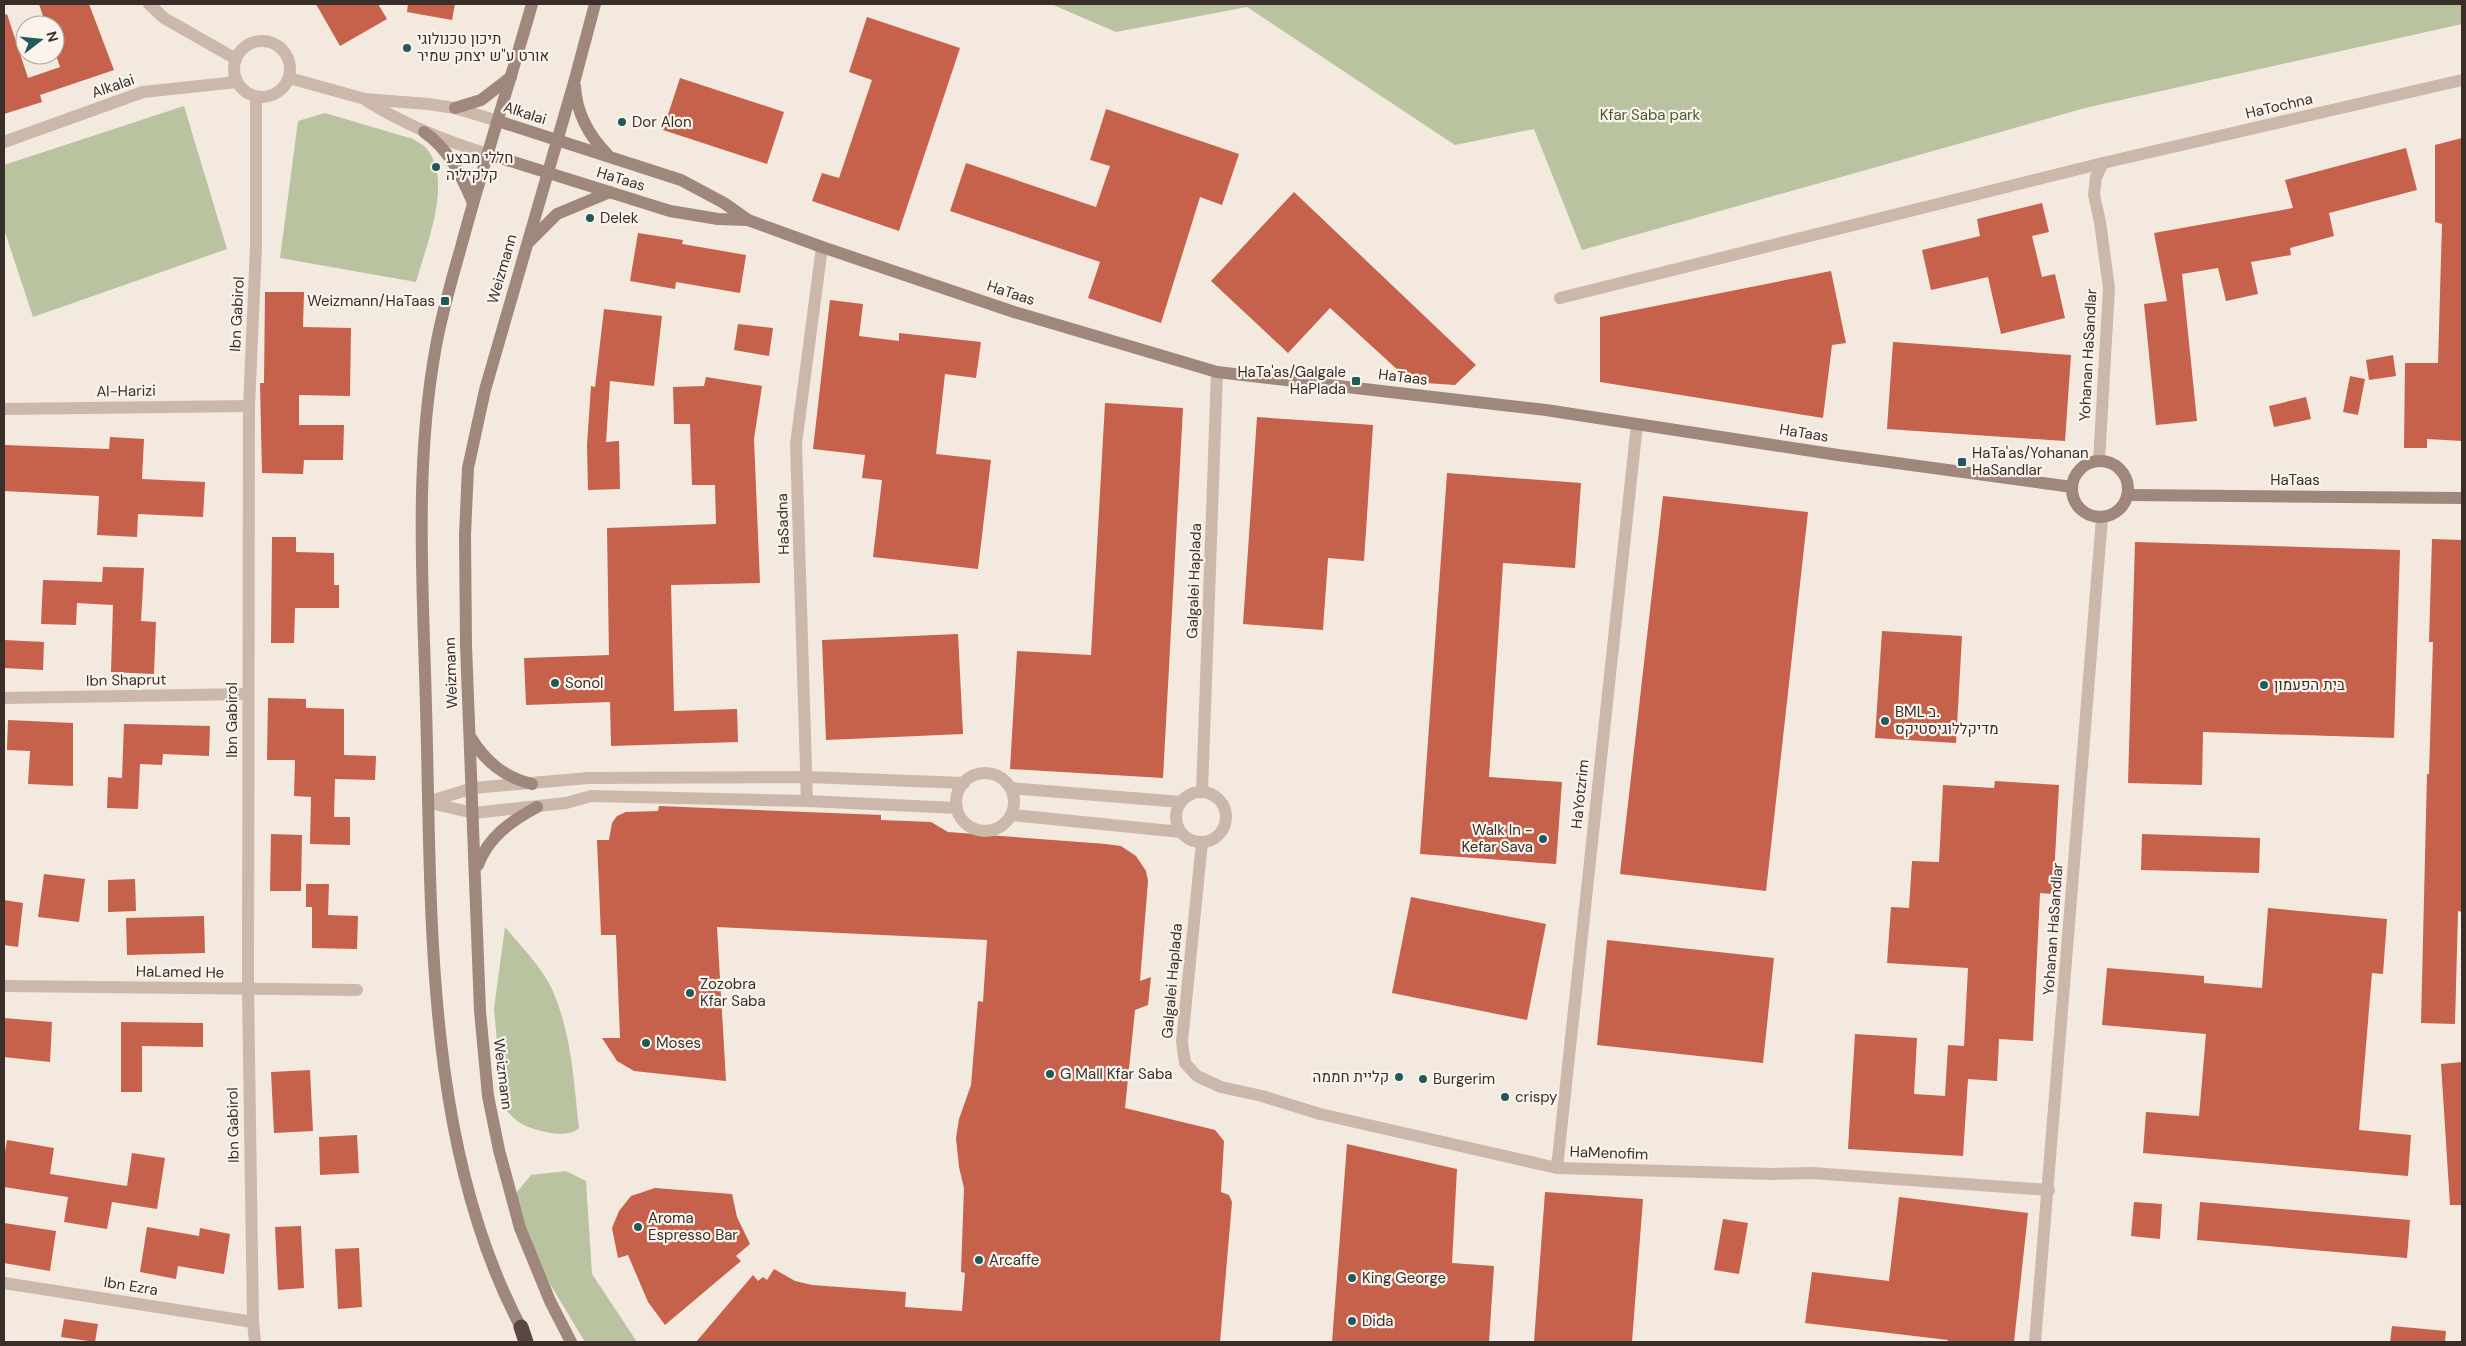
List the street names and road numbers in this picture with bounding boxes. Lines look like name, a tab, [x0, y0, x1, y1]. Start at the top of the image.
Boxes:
street label: Alkalai	[89, 69, 137, 103]
street label: HaTochna	[2243, 89, 2315, 123]
street label: Alkalai	[501, 97, 549, 129]
street label: HaTaas	[594, 162, 648, 196]
street label: Weizmann	[483, 232, 521, 306]
street label: Ibn Gabirol	[225, 276, 249, 352]
street label: HaTaas	[984, 276, 1038, 310]
street label: Yohanan HaSandlar	[2075, 288, 2101, 422]
street label: HaTaas	[1377, 364, 1429, 390]
street label: Al-Harizi	[96, 380, 156, 402]
street label: HaTaas	[1778, 419, 1830, 447]
street label: HaTaas	[2270, 470, 2320, 490]
street label: HaSadna	[772, 493, 794, 555]
street label: Galgalei Haplada	[1182, 523, 1206, 639]
street label: Weizmann	[440, 637, 462, 709]
street label: Ibn Shaprut	[86, 669, 166, 691]
street label: Ibn Gabirol	[222, 682, 242, 758]
street label: HaYotzrim	[1566, 758, 1594, 830]
street label: Yohanan HaSandlar	[2038, 862, 2068, 996]
street label: Galgalei Haplada	[1157, 922, 1187, 1040]
street label: HaLamed He	[136, 961, 224, 983]
street label: Weizmann	[489, 1037, 517, 1111]
street label: Ibn Gabirol	[222, 1087, 244, 1163]
street label: HaMenofim	[1569, 1142, 1649, 1164]
street label: Ibn Ezra	[102, 1272, 160, 1300]

